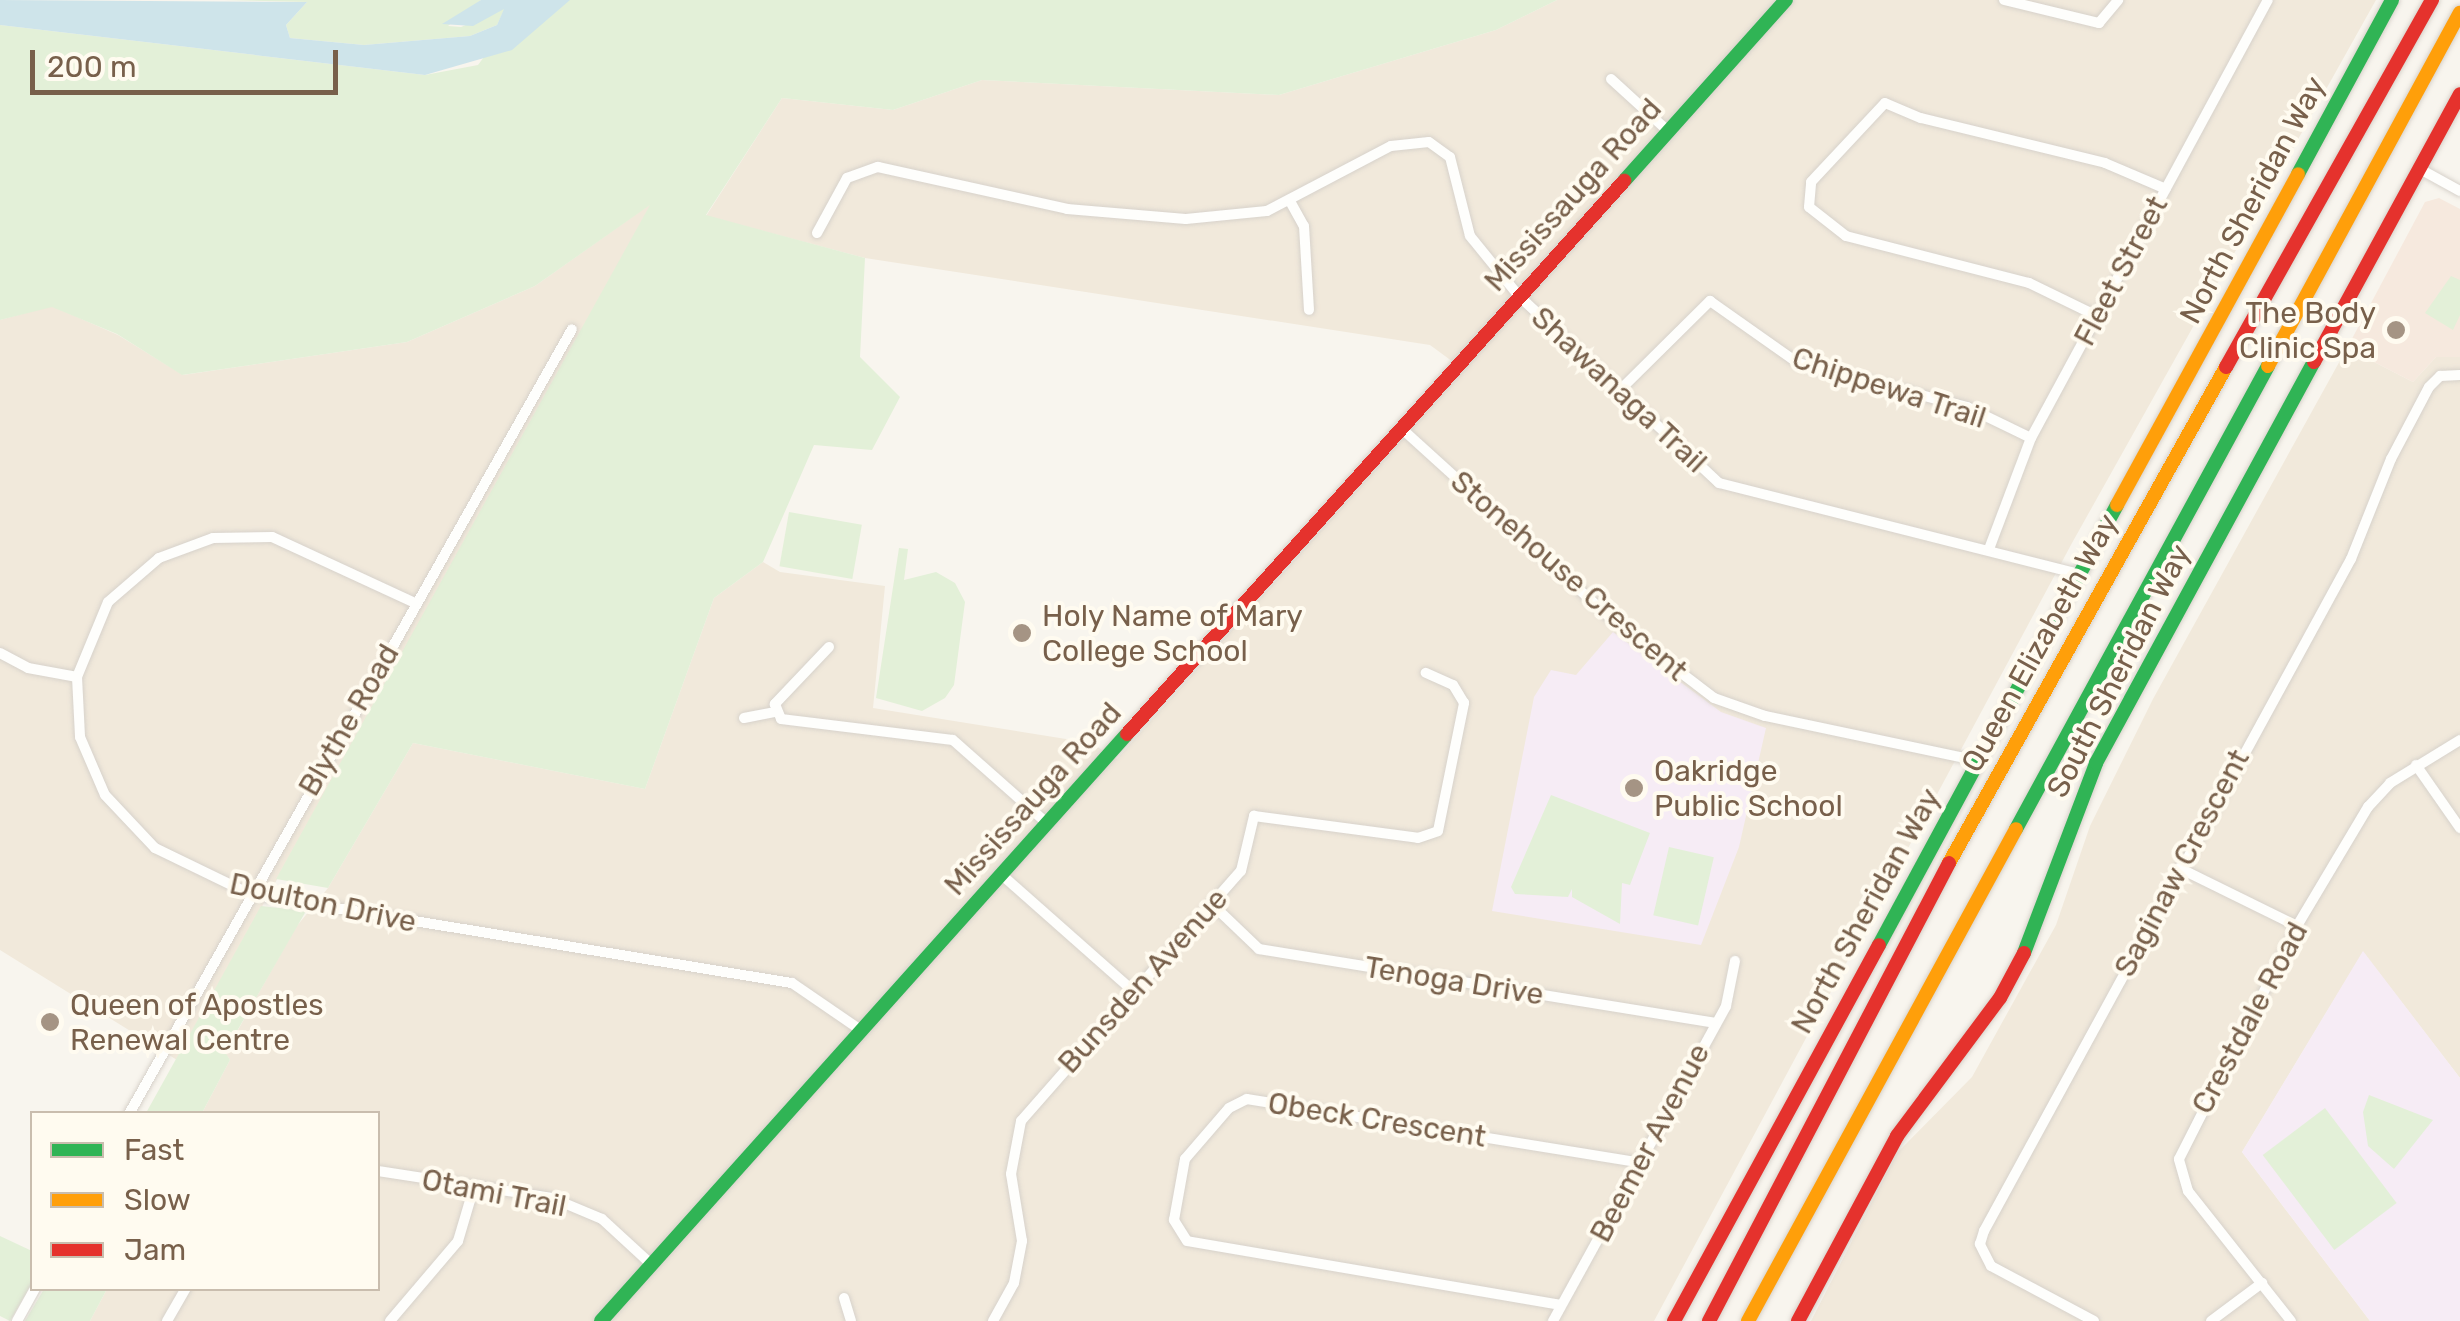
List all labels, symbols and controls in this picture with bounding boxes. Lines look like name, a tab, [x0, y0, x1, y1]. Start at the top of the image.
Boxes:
scale bar	[35, 30, 342, 92]
text: 200 m	[47, 49, 137, 85]
street label: North Sheridan Way	[2172, 70, 2334, 330]
street label: Mississauga Road	[1477, 91, 1669, 299]
street label: Fleet Street	[2067, 190, 2175, 352]
place label: The Body Clinic Spa	[2239, 295, 2376, 366]
street label: Shawanaga Trail	[1524, 299, 1714, 481]
marker: The Body Clinic Spa	[2385, 319, 2407, 341]
street label: Chippewa Trail	[1787, 340, 1991, 436]
street label: Stonehouse Crescent	[1443, 463, 1695, 689]
street label: Queen Elizabeth Way	[1954, 507, 2126, 779]
street label: South Sheridan Way	[2039, 538, 2199, 804]
place label: Holy Name of Mary College School	[1042, 598, 1304, 668]
marker: Holy Name of Mary College School	[1011, 622, 1033, 644]
street label: Blythe Road	[291, 638, 407, 802]
street label: Mississauga Road	[937, 695, 1129, 903]
street label: Saginaw Crescent	[2107, 743, 2257, 983]
place label: Oakridge Public School	[1654, 753, 1843, 824]
marker: Oakridge Public School	[1623, 777, 1645, 799]
street label: North Sheridan Way	[1784, 782, 1948, 1040]
street label: Doulton Drive	[226, 866, 420, 940]
street label: Bunsden Avenue	[1050, 881, 1236, 1081]
street label: Crestdale Road	[2184, 916, 2316, 1120]
street label: Tenoga Drive	[1362, 949, 1546, 1013]
place label: Queen of Apostles Renewal Centre	[70, 987, 325, 1058]
marker: Queen of Apostles Renewal Centre	[39, 1011, 61, 1033]
street label: Beemer Avenue	[1582, 1037, 1718, 1249]
street label: Obeck Crescent	[1265, 1085, 1489, 1155]
legend	[30, 1111, 380, 1291]
text: Fast	[124, 1132, 184, 1168]
street label: Otami Trail	[418, 1161, 570, 1225]
text: Slow	[124, 1182, 191, 1218]
text: Jam	[124, 1232, 186, 1268]

